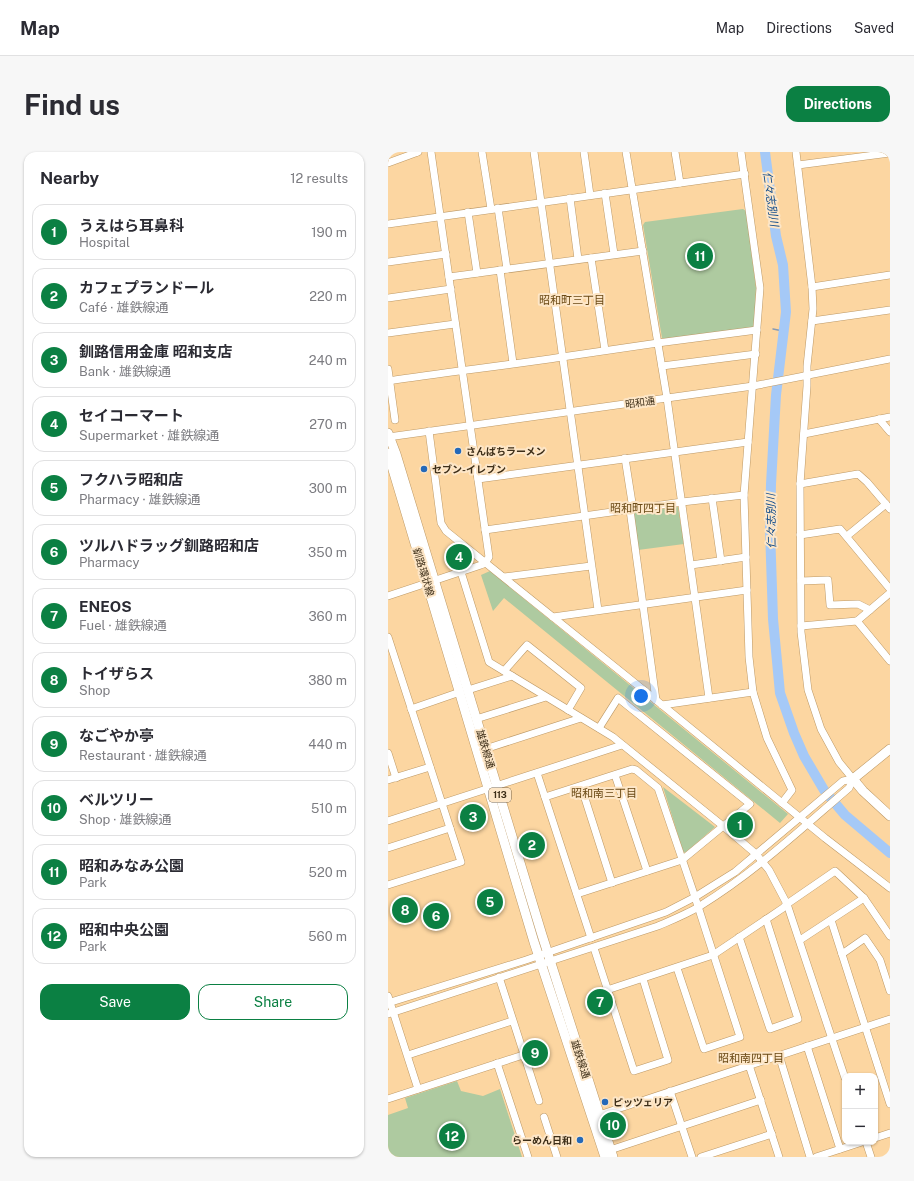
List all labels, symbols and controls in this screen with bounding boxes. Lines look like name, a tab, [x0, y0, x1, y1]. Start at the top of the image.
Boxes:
text: Map	[20, 17, 60, 39]
text: Map	[716, 20, 744, 36]
text: Directions	[766, 20, 832, 36]
text: Saved	[854, 20, 894, 36]
button: Directions	[786, 86, 890, 122]
text: Find us	[24, 88, 120, 121]
text: Nearby	[40, 168, 99, 188]
text: 12 results	[290, 171, 348, 186]
water label: 仁々志別川	[761, 171, 781, 228]
text: うえはら耳鼻科	[79, 217, 184, 234]
text: 1	[51, 225, 57, 240]
text: 190 m	[311, 225, 347, 240]
text: Hospital	[79, 235, 130, 250]
pin: 11	[687, 241, 713, 271]
text: カフェプランドール	[79, 279, 214, 296]
text: 2	[50, 289, 58, 304]
text: 220 m	[309, 289, 347, 304]
district label: 昭和町三丁目	[539, 294, 605, 306]
text: Café · 雄鉄線通	[79, 300, 168, 315]
text: 釧路信用金庫 昭和支店	[79, 343, 232, 360]
text: 3	[50, 353, 58, 368]
text: 240 m	[309, 353, 347, 368]
text: Bank · 雄鉄線通	[79, 364, 171, 379]
street label: 昭和通	[624, 394, 656, 410]
text: セイコーマート	[79, 407, 184, 424]
text: 4	[50, 417, 58, 432]
text: 270 m	[309, 417, 347, 432]
text: Supermarket · 雄鉄線通	[79, 428, 219, 443]
place label: さんぱちラーメン	[466, 445, 546, 457]
marker: さんぱちラーメン	[453, 446, 463, 456]
place label: セブン-イレブン	[432, 463, 506, 475]
marker: セブン-イレブン	[419, 464, 429, 474]
text: フクハラ昭和店	[79, 471, 183, 488]
text: 5	[50, 481, 58, 496]
text: 300 m	[309, 481, 347, 496]
text: Pharmacy · 雄鉄線通	[79, 492, 201, 507]
water label: 仁々志別川	[765, 492, 777, 549]
district label: 昭和町四丁目	[610, 502, 676, 514]
text: ツルハドラッグ釧路昭和店	[79, 537, 259, 554]
pin: 4	[446, 542, 472, 572]
text: 6	[50, 545, 58, 560]
text: 350 m	[308, 545, 347, 560]
street label: 釧路環状線	[411, 546, 437, 598]
text: Pharmacy	[79, 555, 139, 570]
text: ENEOS	[79, 598, 132, 615]
text: 7	[50, 609, 58, 624]
text: 360 m	[309, 609, 347, 624]
text: Fuel · 雄鉄線通	[79, 618, 167, 633]
text: トイザらス	[79, 665, 154, 682]
text: 8	[50, 673, 58, 688]
text: 380 m	[308, 673, 347, 688]
text: Shop	[79, 683, 110, 698]
your location	[631, 686, 651, 706]
text: なごやか亭	[79, 727, 154, 744]
street label: 雄鉄線通	[474, 728, 498, 770]
text: 9	[50, 737, 58, 752]
text: 440 m	[308, 737, 347, 752]
text: Restaurant · 雄鉄線通	[79, 748, 207, 763]
district label: 昭和南三丁目	[571, 787, 637, 799]
road number: 113	[489, 788, 511, 802]
text: ベルツリー	[79, 791, 154, 808]
text: 10	[47, 801, 61, 816]
text: 510 m	[311, 801, 347, 816]
pin: 3	[460, 802, 486, 832]
pin: 1	[727, 810, 753, 840]
text: Shop · 雄鉄線通	[79, 812, 171, 827]
pin: 2	[519, 830, 545, 860]
text: 昭和みなみ公園	[79, 857, 184, 874]
text: 11	[48, 865, 60, 880]
text: 520 m	[309, 865, 347, 880]
text: Park	[79, 875, 107, 890]
pin: 5	[477, 887, 503, 917]
pin: 8	[392, 895, 418, 925]
pin: 6	[423, 901, 449, 931]
text: 昭和中央公園	[79, 921, 169, 938]
text: 12	[47, 929, 61, 944]
text: 560 m	[308, 929, 347, 944]
text: Park	[79, 939, 107, 954]
button: Save	[40, 984, 190, 1020]
button: Share	[198, 984, 348, 1020]
pin: 7	[587, 987, 613, 1017]
pin: 9	[522, 1038, 548, 1068]
street label: 雄鉄線通	[569, 1038, 593, 1080]
district label: 昭和南四丁目	[718, 1052, 784, 1064]
map controls	[842, 1073, 878, 1145]
button: +	[842, 1073, 878, 1109]
place label: ピッツェリア	[613, 1096, 673, 1108]
marker: ピッツェリア	[600, 1097, 610, 1107]
button: −	[842, 1109, 878, 1145]
pin: 10	[600, 1110, 626, 1140]
pin: 12	[439, 1121, 465, 1151]
place label: らーめん日和	[512, 1134, 572, 1146]
marker: らーめん日和	[575, 1135, 585, 1145]

